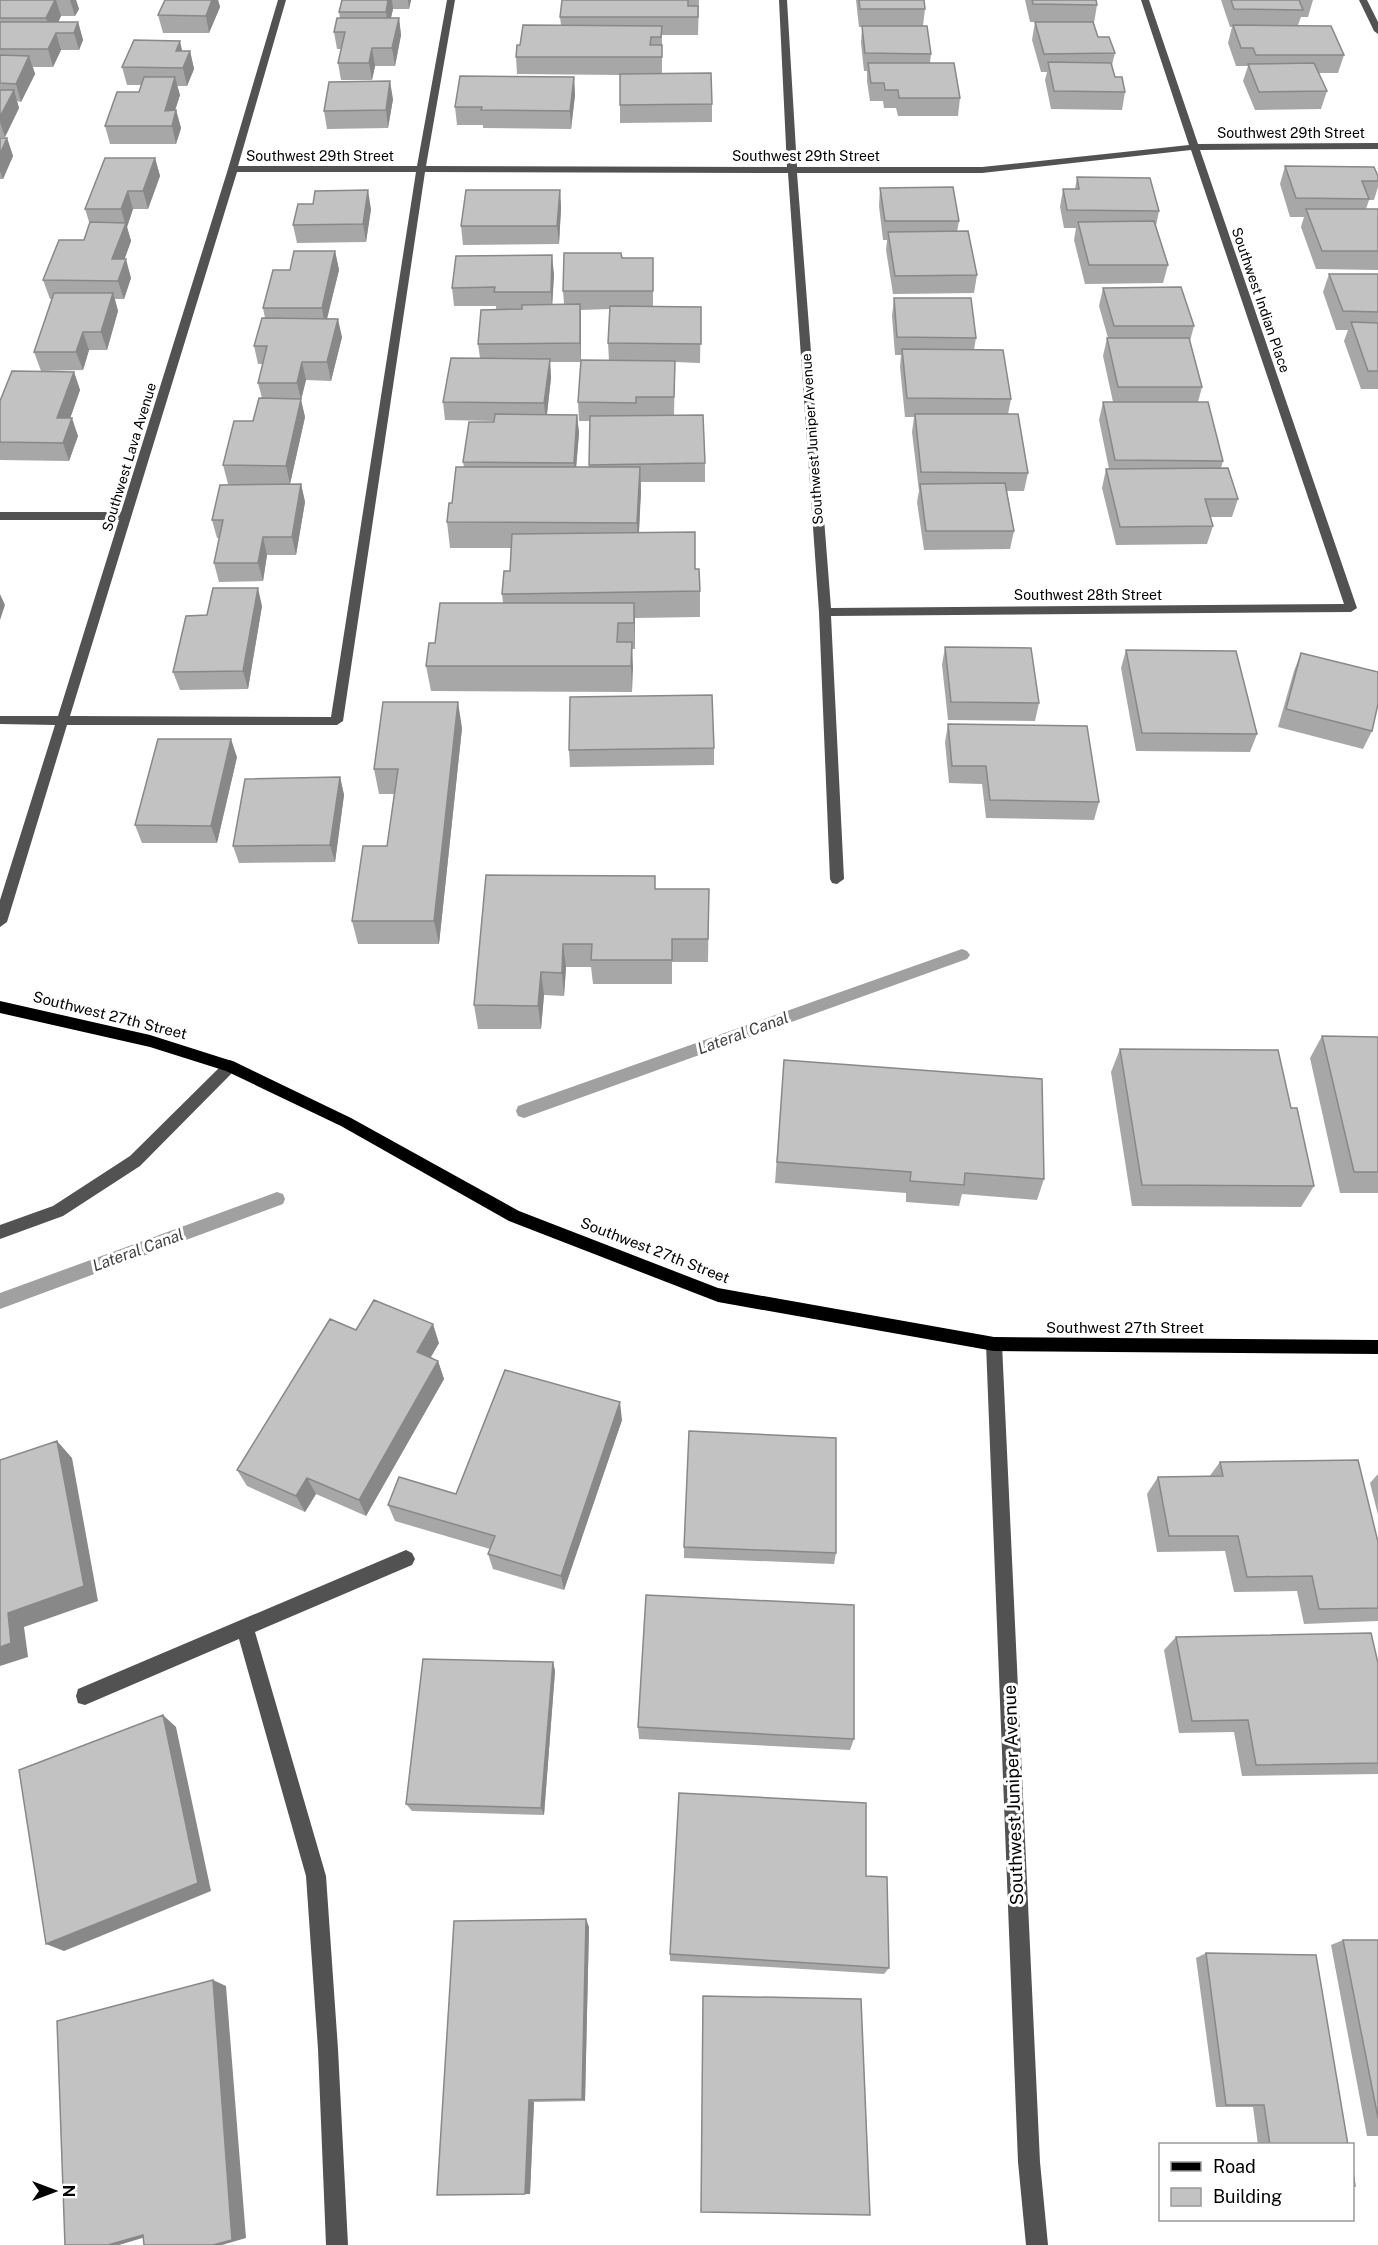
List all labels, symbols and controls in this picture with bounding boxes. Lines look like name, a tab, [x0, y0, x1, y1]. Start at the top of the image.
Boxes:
street label: Southwest 29th Street	[1217, 125, 1365, 141]
street label: Southwest 29th Street	[246, 148, 394, 164]
street label: Southwest 29th Street	[732, 148, 880, 164]
street label: Southwest Indian Place	[1229, 225, 1293, 375]
street label: Southwest Juniper Avenue	[798, 353, 826, 525]
street label: Southwest Lava Avenue	[99, 381, 159, 533]
street label: Southwest 28th Street	[1014, 587, 1162, 603]
street label: Southwest 27th Street	[31, 988, 189, 1042]
water label: Lateral Canal	[695, 1008, 791, 1058]
street label: Southwest 27th Street	[578, 1214, 732, 1286]
water label: Lateral Canal	[90, 1225, 186, 1275]
street label: Southwest 27th Street	[1046, 1319, 1204, 1336]
street label: Southwest Juniper Avenue	[999, 1684, 1027, 1906]
legend	[1159, 2143, 1354, 2221]
text: Road	[1213, 2156, 1256, 2177]
north arrow	[24, 2161, 84, 2221]
text: N	[59, 2185, 78, 2197]
text: Building	[1213, 2186, 1282, 2207]

